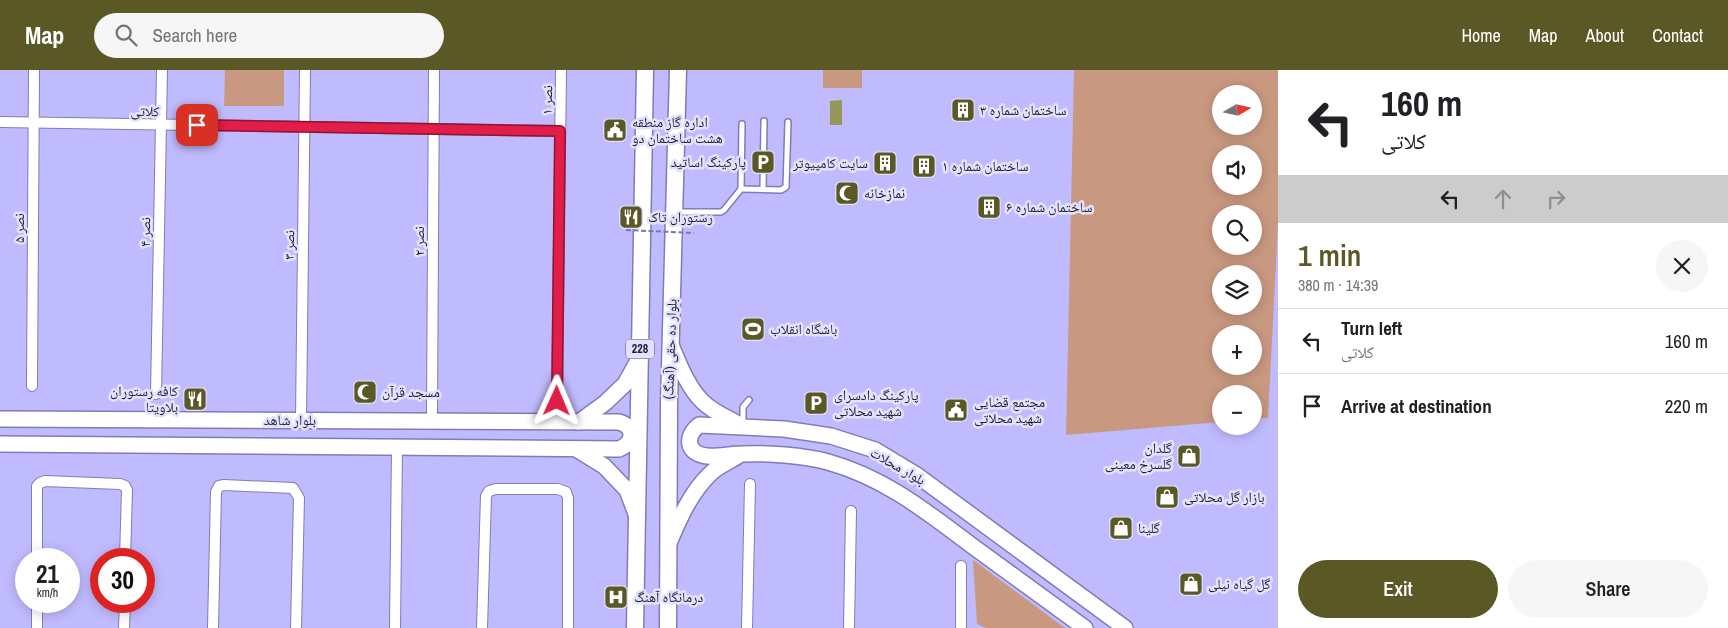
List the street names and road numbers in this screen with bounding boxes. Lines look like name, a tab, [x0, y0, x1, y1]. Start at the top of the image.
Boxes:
street label: نصر ۱	[538, 85, 556, 115]
street label: کلاتی	[130, 102, 160, 120]
street label: نصر ۵	[10, 213, 28, 243]
street label: نصر ۴	[136, 217, 154, 247]
street label: نصر ۲	[410, 226, 428, 256]
street label: نصر ۳	[280, 230, 298, 260]
street label: بلوار ده حقی (آهنگ)	[659, 298, 681, 400]
road number: 228	[626, 340, 654, 358]
street label: بلوار شاهد	[264, 411, 316, 429]
street label: بلوار محلات	[867, 443, 929, 489]

